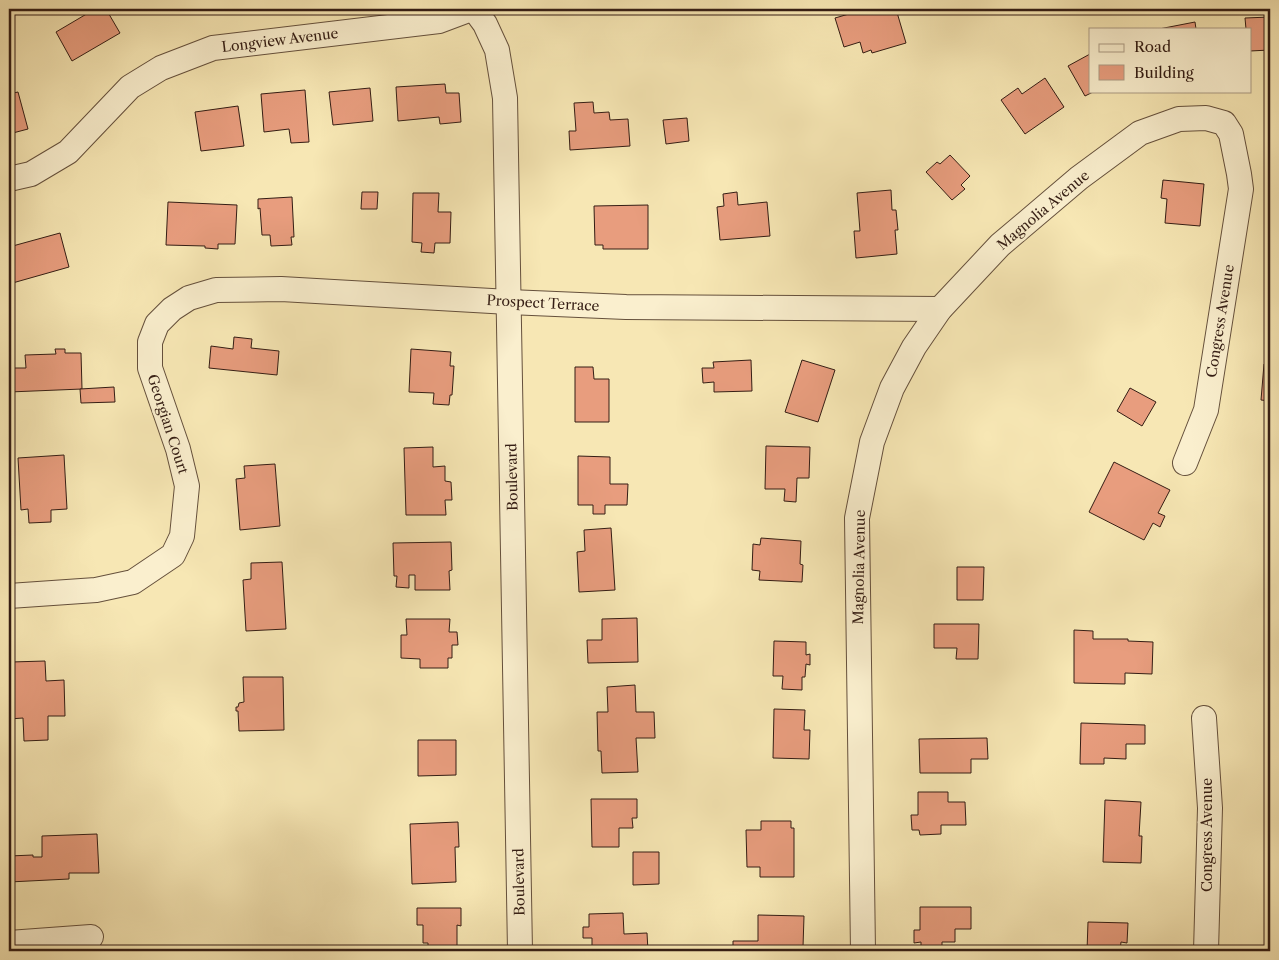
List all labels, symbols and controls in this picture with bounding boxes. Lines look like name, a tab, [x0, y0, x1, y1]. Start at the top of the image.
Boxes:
street label: Longview Avenue	[221, 24, 340, 56]
legend	[1089, 28, 1252, 92]
text: Road	[1134, 37, 1171, 56]
text: Building	[1134, 63, 1194, 82]
street label: Magnolia Avenue	[993, 166, 1093, 254]
street label: Congress Avenue	[1202, 263, 1238, 379]
street label: Prospect Terrace	[486, 291, 600, 315]
street label: Georgian Court	[143, 372, 193, 476]
street label: Boulevard	[502, 443, 522, 511]
street label: Magnolia Avenue	[849, 509, 869, 625]
street label: Congress Avenue	[1198, 778, 1216, 892]
street label: Boulevard	[509, 848, 529, 916]

